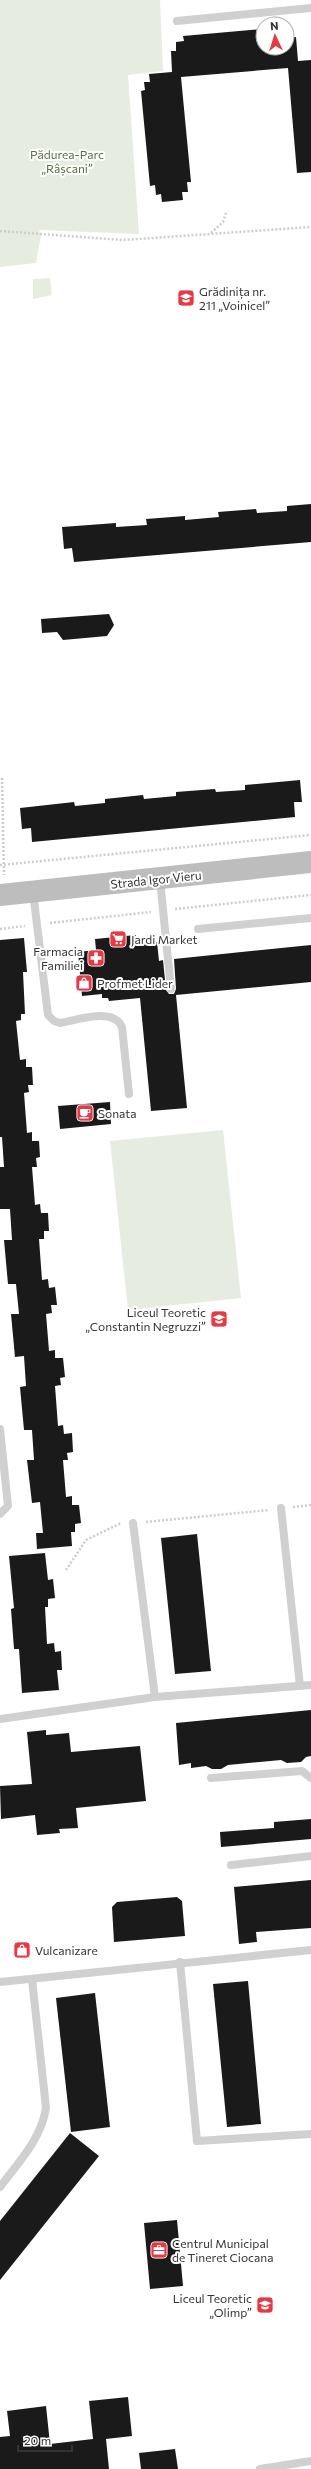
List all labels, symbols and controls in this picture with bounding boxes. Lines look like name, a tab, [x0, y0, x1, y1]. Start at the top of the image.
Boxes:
north arrow	[255, 16, 295, 56]
text: N	[270, 19, 279, 32]
park label: Pădurea-Parc „Râșcani”	[30, 147, 104, 176]
place label: Grădinița nr. 211 „Voinicel”	[199, 284, 270, 312]
school or university icon: Grădinița nr. 211 „Voinicel”	[176, 288, 196, 308]
street label: Strada Igor Vieru	[110, 867, 202, 891]
supermarket icon: Jardi Market	[108, 929, 128, 949]
place label: Jardi Market	[131, 932, 198, 947]
place label: Farmacia Familiei	[33, 944, 83, 972]
pharmacy icon: Farmacia Familiei	[86, 948, 106, 968]
shop icon: Profmet Lider	[74, 973, 94, 993]
place label: Profmet Lider	[97, 976, 173, 990]
cafe icon: Sonata	[75, 1103, 95, 1123]
place label: Sonata	[98, 1106, 137, 1120]
place label: Liceul Teoretic „Constantin Negruzzi”	[85, 1305, 206, 1333]
school or university icon: Liceul Teoretic „Constantin Negruzzi”	[209, 1309, 229, 1329]
shop icon: Vulcanizare	[12, 1940, 32, 1960]
place label: Vulcanizare	[35, 1943, 98, 1957]
place label: Centrul Municipal de Tineret Ciocana	[172, 2236, 273, 2264]
office icon: Centrul Municipal de Tineret Ciocana	[149, 2240, 169, 2260]
place label: Liceul Teoretic „Olimp”	[173, 2291, 252, 2319]
school or university icon: Liceul Teoretic „Olimp”	[255, 2295, 275, 2315]
scale bar	[18, 2427, 72, 2453]
text: 20 m	[24, 2433, 51, 2447]

